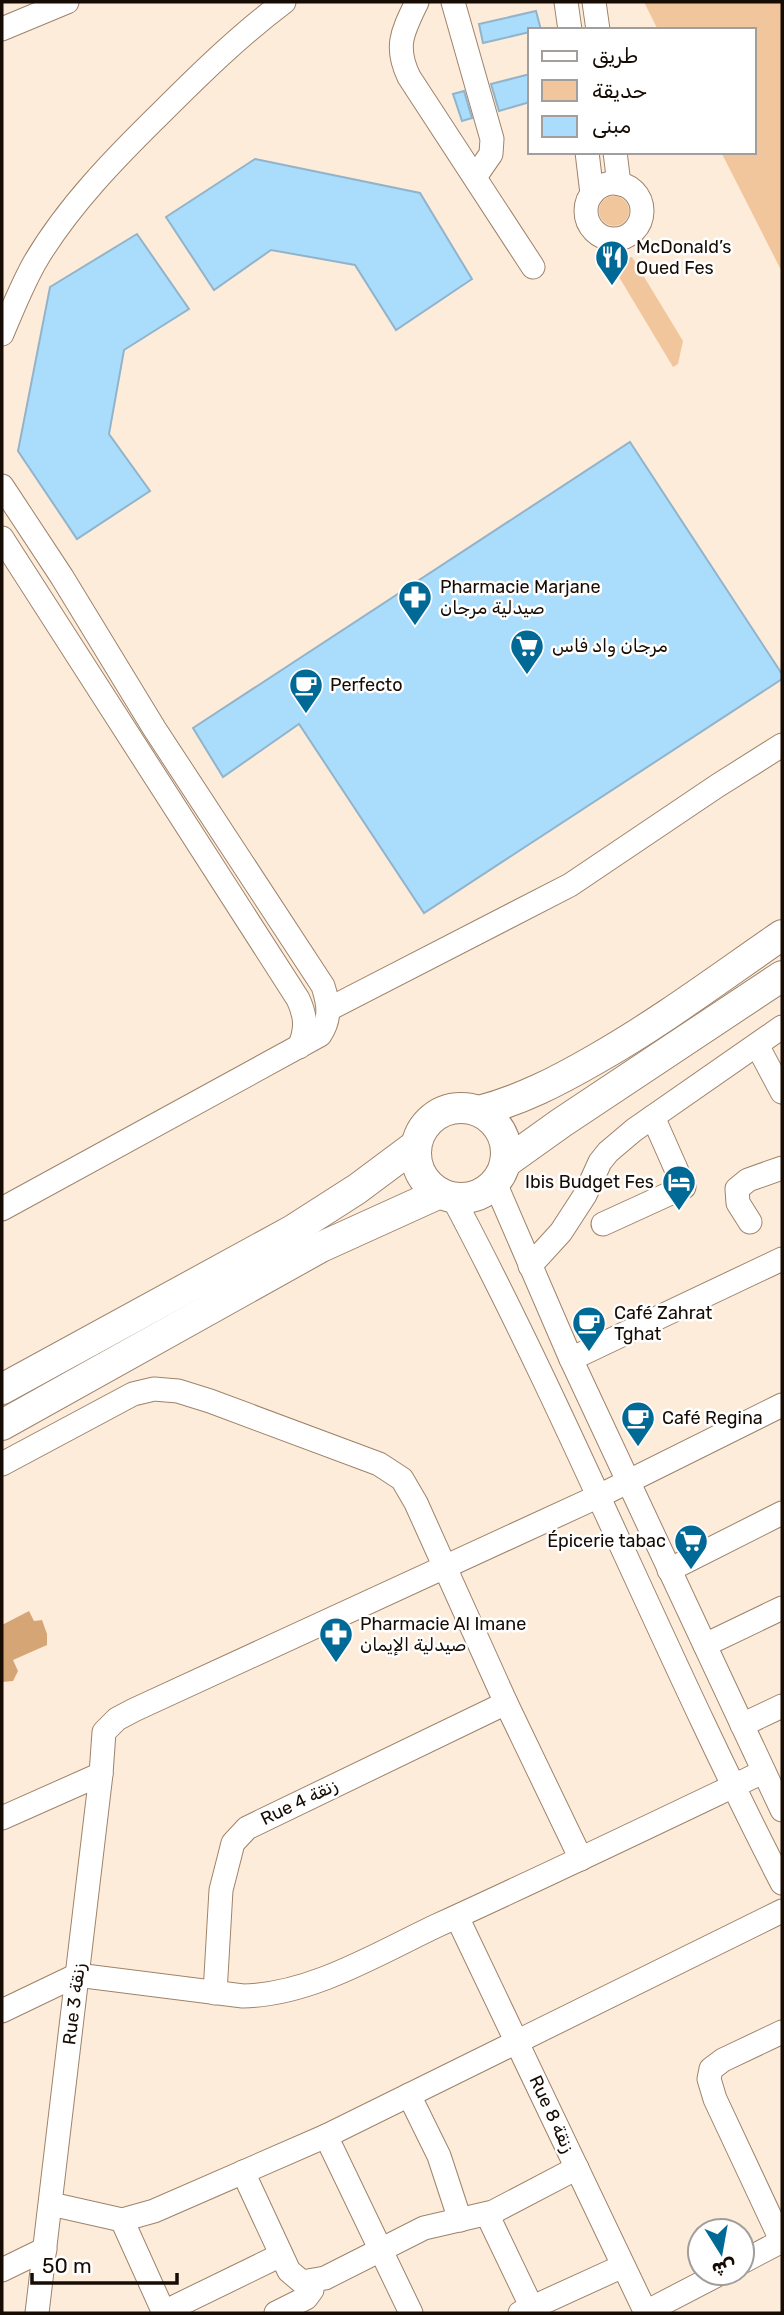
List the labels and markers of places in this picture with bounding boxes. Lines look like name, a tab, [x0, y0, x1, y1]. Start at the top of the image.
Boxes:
place label: McDonald’s Oued Fes	[636, 236, 732, 279]
restaurant icon: McDonald’s Oued Fes	[593, 238, 631, 287]
place label: Pharmacie Marjane صيدلية مرجان	[440, 576, 601, 619]
pharmacy icon: Pharmacie Marjane صيدلية مرجان	[396, 578, 434, 627]
supermarket icon: مرجان واد فاس	[508, 627, 546, 676]
place label: مرجان واد فاس	[552, 635, 668, 657]
cafe icon: Perfecto	[287, 666, 325, 715]
place label: Perfecto	[330, 674, 403, 696]
hotel icon: Ibis Budget Fes	[660, 1163, 698, 1212]
place label: Ibis Budget Fes	[525, 1171, 654, 1193]
place label: Café Zahrat Tghat	[614, 1302, 712, 1345]
cafe icon: Café Zahrat Tghat	[570, 1304, 608, 1353]
cafe icon: Café Regina	[619, 1399, 657, 1448]
place label: Café Regina	[662, 1407, 763, 1429]
supermarket icon: Épicerie tabac	[672, 1522, 710, 1571]
place label: Épicerie tabac	[547, 1530, 666, 1552]
place label: Pharmacie Al Imane صيدلية الإيمان	[360, 1613, 526, 1656]
pharmacy icon: Pharmacie Al Imane صيدلية الإيمان	[317, 1615, 355, 1664]

